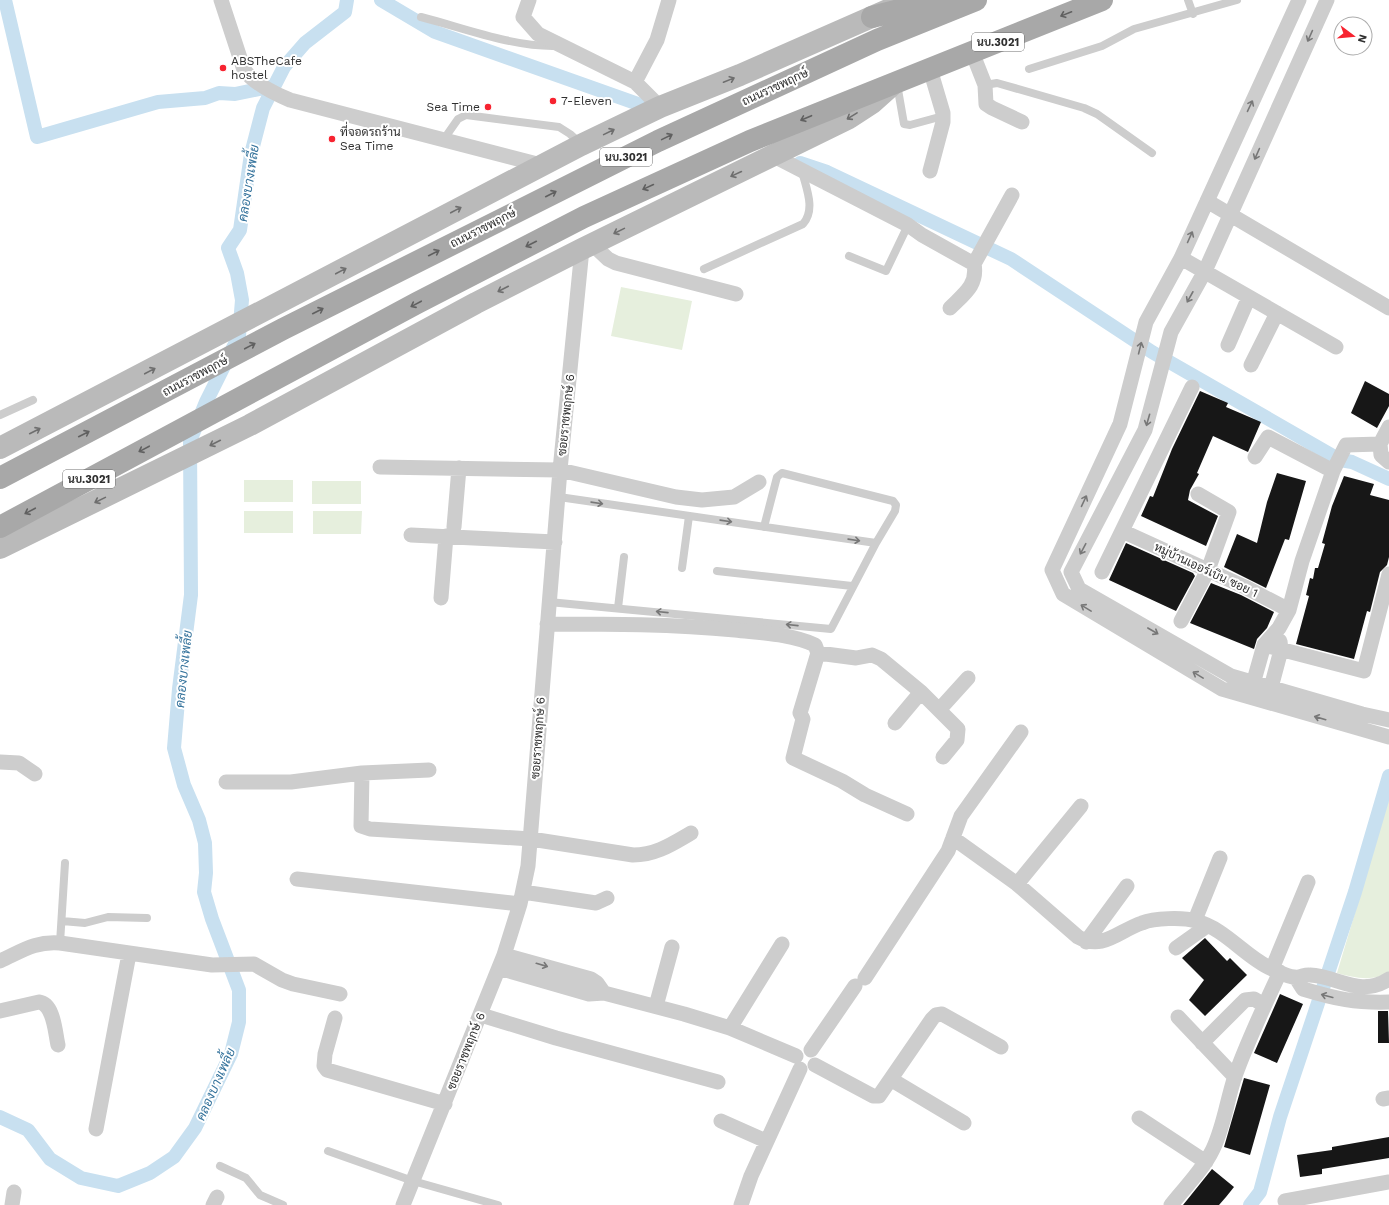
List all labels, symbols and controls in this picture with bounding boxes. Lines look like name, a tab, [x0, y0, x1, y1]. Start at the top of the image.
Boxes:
one-way arrow	[1060, 11, 1072, 19]
north arrow	[1333, 16, 1373, 56]
one-way arrow	[1306, 29, 1314, 41]
road number: นบ.3021	[972, 33, 1024, 51]
text: N	[1355, 33, 1370, 44]
place label: ABSTheCafe hostel	[231, 54, 302, 82]
marker: ABSTheCafe hostel	[218, 63, 228, 73]
street label: ถนนราชพฤกษ์	[739, 64, 811, 109]
one-way arrow	[722, 75, 734, 83]
place label: 7-Eleven	[561, 94, 612, 108]
marker: 7-Eleven	[548, 96, 558, 106]
place label: Sea Time	[426, 100, 480, 114]
one-way arrow	[1247, 101, 1254, 113]
marker: Sea Time	[483, 102, 493, 112]
one-way arrow	[847, 112, 858, 120]
one-way arrow	[800, 115, 812, 122]
place label: ที่จอดรถร้าน Sea Time	[340, 121, 401, 153]
one-way arrow	[603, 128, 615, 135]
one-way arrow	[661, 133, 673, 140]
marker: ที่จอดรถร้าน Sea Time	[327, 134, 337, 144]
water label: คลองบางเพลี้ย	[229, 142, 262, 223]
road number: นบ.3021	[600, 148, 652, 166]
one-way arrow	[1253, 148, 1260, 160]
one-way arrow	[730, 171, 742, 178]
one-way arrow	[643, 184, 655, 191]
one-way arrow	[544, 190, 556, 197]
street label: ถนนราชพฤกษ์	[447, 204, 519, 251]
one-way arrow	[450, 206, 462, 213]
one-way arrow	[613, 228, 625, 235]
one-way arrow	[1187, 232, 1194, 244]
one-way arrow	[526, 241, 538, 248]
one-way arrow	[428, 249, 440, 256]
one-way arrow	[335, 266, 347, 274]
one-way arrow	[497, 286, 509, 293]
one-way arrow	[1186, 291, 1194, 303]
one-way arrow	[410, 301, 422, 308]
one-way arrow	[312, 307, 324, 314]
one-way arrow	[244, 342, 256, 350]
one-way arrow	[1136, 342, 1144, 355]
street label: ถนนราชพฤกษ์	[160, 352, 231, 399]
one-way arrow	[144, 367, 156, 374]
street label: ซอยราชพฤกษ์ 6	[554, 373, 577, 457]
one-way arrow	[1144, 414, 1151, 427]
one-way arrow	[29, 426, 41, 434]
one-way arrow	[78, 429, 90, 437]
one-way arrow	[209, 440, 221, 447]
one-way arrow	[138, 446, 150, 453]
road number: นบ.3021	[63, 470, 115, 488]
one-way arrow	[1081, 495, 1088, 507]
one-way arrow	[95, 497, 107, 504]
one-way arrow	[590, 499, 603, 507]
one-way arrow	[24, 508, 36, 515]
one-way arrow	[719, 517, 732, 525]
one-way arrow	[847, 536, 860, 544]
street label: หมู่บ้านเออร์เบิน ซอย 1	[1151, 539, 1261, 601]
one-way arrow	[1079, 543, 1087, 555]
one-way arrow	[1080, 604, 1092, 612]
one-way arrow	[656, 609, 669, 616]
one-way arrow	[786, 621, 799, 629]
water label: คลองบางเพลี้ย	[166, 628, 195, 709]
one-way arrow	[1147, 628, 1159, 636]
one-way arrow	[1192, 670, 1204, 678]
street label: ซอยราชพฤกษ์ 6	[527, 696, 548, 780]
one-way arrow	[1314, 713, 1327, 721]
one-way arrow	[535, 962, 548, 969]
one-way arrow	[1321, 992, 1334, 999]
street label: ซอยราชพฤกษ์ 6	[443, 1010, 488, 1092]
water label: คลองบางเพลี้ย	[187, 1043, 238, 1123]

